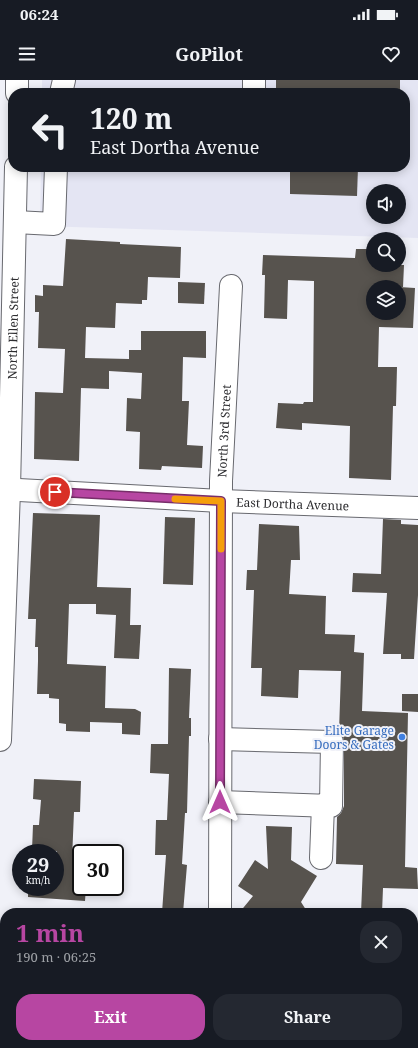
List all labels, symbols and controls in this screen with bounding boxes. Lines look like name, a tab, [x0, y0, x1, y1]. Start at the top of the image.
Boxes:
text: 06:24	[20, 4, 58, 24]
text: GoPilot	[175, 42, 243, 66]
icon: menu	[16, 43, 38, 65]
icon: heart	[380, 43, 402, 65]
text: 120 m	[90, 99, 172, 137]
icon: left	[24, 104, 76, 156]
text: East Dortha Avenue	[90, 135, 259, 159]
map controls	[366, 184, 406, 320]
button: sound	[366, 184, 406, 224]
button: search	[366, 232, 406, 272]
street label: North Ellen Street	[3, 277, 22, 380]
button: layers	[366, 280, 406, 320]
street label: North 3rd Street	[213, 384, 234, 478]
pin	[38, 475, 72, 509]
icon: arrive	[44, 481, 66, 503]
street label: East Dortha Avenue	[236, 493, 349, 514]
place label: Elite Garage Doors & Gates	[314, 722, 394, 753]
marker: Elite Garage Doors & Gates	[397, 732, 407, 742]
position arrow	[199, 781, 241, 823]
speed limit sign: 30	[72, 844, 124, 896]
text: 29	[27, 851, 49, 878]
text: km/h	[26, 873, 50, 887]
text: 1 min	[16, 916, 84, 949]
button: close	[360, 921, 402, 963]
text: 190 m · 06:25	[16, 948, 96, 966]
button: Exit	[16, 994, 205, 1040]
button: Share	[213, 994, 402, 1040]

